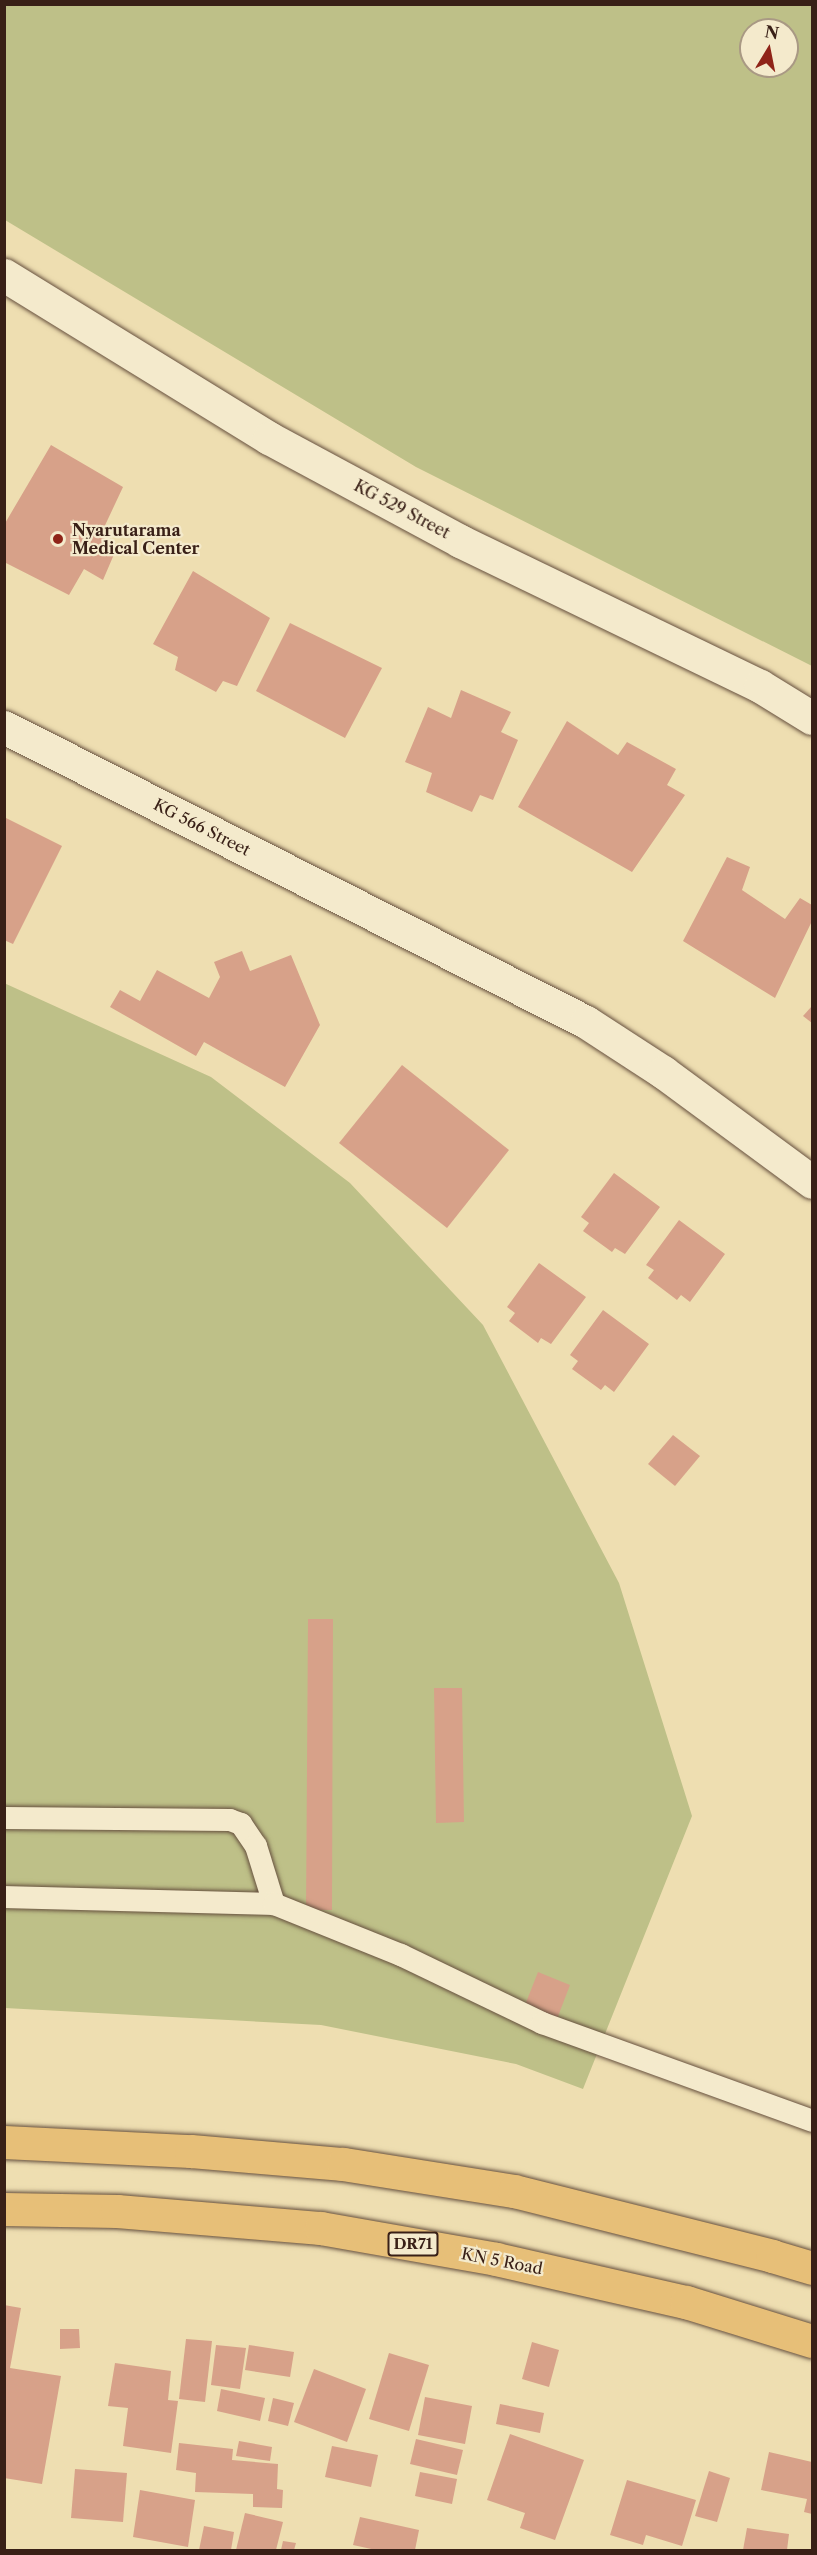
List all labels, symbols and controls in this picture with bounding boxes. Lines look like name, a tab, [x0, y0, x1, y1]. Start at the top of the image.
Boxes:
north arrow	[739, 18, 799, 78]
text: N	[763, 21, 780, 43]
street label: KG 529 Street	[351, 476, 453, 542]
place label: Nyarutarama Medical Center	[72, 520, 199, 558]
marker: Nyarutarama Medical Center	[49, 530, 67, 548]
street label: KG 566 Street	[151, 794, 253, 860]
road number: DR71	[388, 2232, 438, 2256]
street label: KN 5 Road	[460, 2244, 544, 2278]

